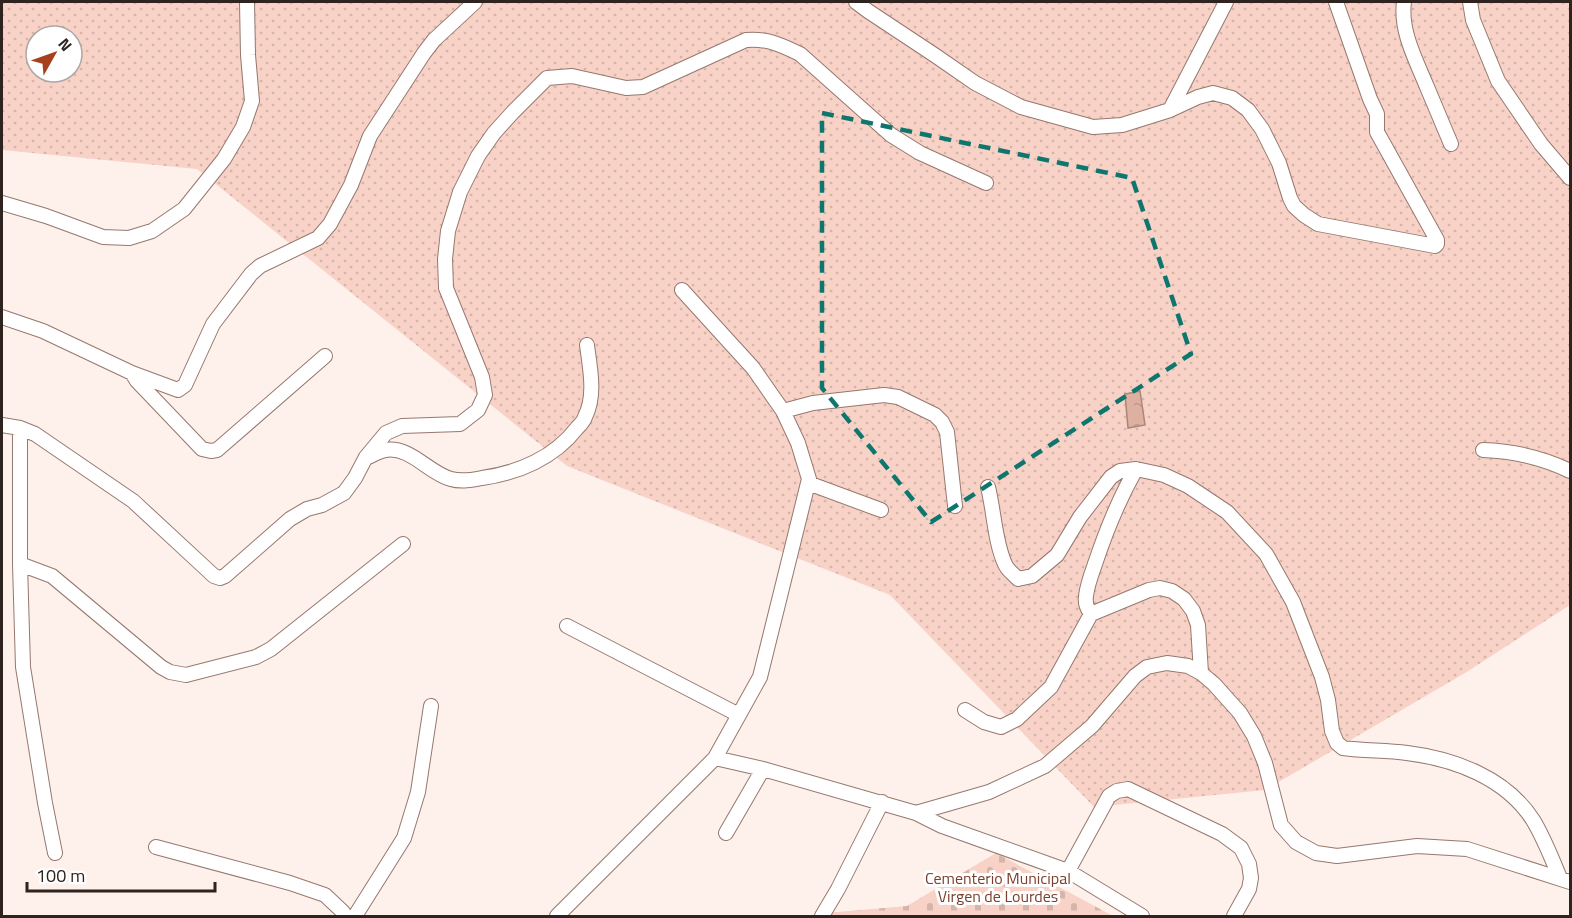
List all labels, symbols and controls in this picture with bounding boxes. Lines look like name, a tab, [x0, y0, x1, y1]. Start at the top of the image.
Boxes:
north arrow	[24, 24, 84, 84]
text: N	[53, 32, 78, 56]
scale bar	[27, 855, 214, 893]
text: 100 m	[36, 862, 85, 889]
park label: Cementerio Municipal Virgen de Lourdes	[925, 866, 1071, 908]

